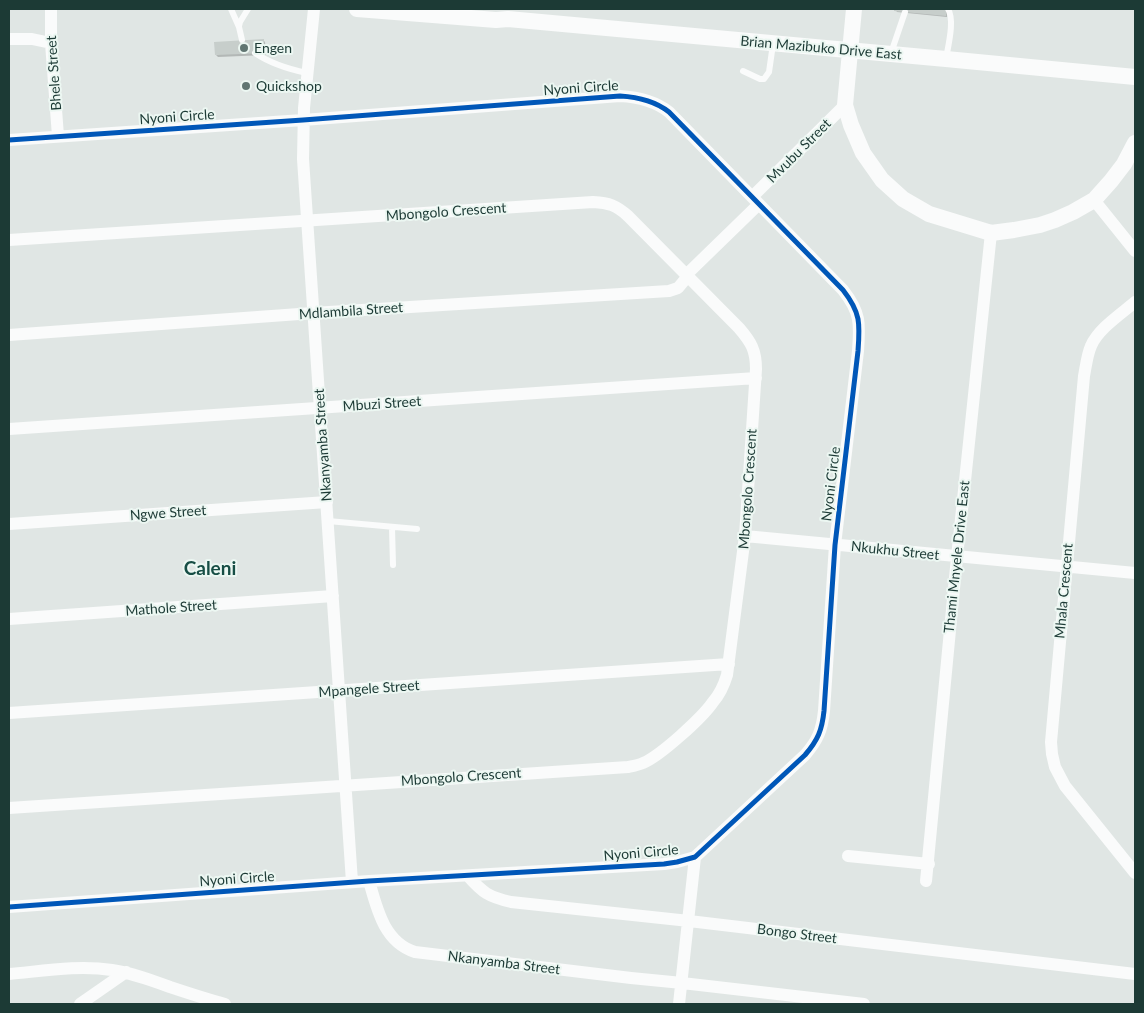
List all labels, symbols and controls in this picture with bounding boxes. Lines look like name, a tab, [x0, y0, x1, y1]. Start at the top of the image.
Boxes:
street label: Brian Mazibuko Drive East	[740, 33, 902, 63]
street label: Bhele Street	[43, 35, 65, 111]
place label: Engen	[254, 40, 292, 56]
marker: Engen	[238, 42, 250, 54]
street label: Nyoni Circle	[543, 77, 619, 99]
place label: Quickshop	[256, 78, 322, 94]
marker: Quickshop	[240, 80, 252, 92]
street label: Nyoni Circle	[139, 106, 215, 128]
street label: Mvubu Street	[763, 115, 835, 187]
street label: Mbongolo Crescent	[385, 199, 507, 225]
street label: Mdlambila Street	[298, 299, 404, 323]
street label: Nkanyamba Street	[311, 388, 335, 502]
street label: Mbuzi Street	[342, 393, 422, 415]
street label: Mbongolo Crescent	[735, 428, 761, 550]
street label: Nyoni Circle	[818, 446, 844, 522]
street label: Thami Mnyele Drive East	[941, 480, 973, 634]
street label: Ngwe Street	[129, 502, 207, 524]
street label: Nkukhu Street	[850, 538, 940, 564]
street label: Mhala Crescent	[1051, 543, 1077, 639]
district label: Caleni	[184, 558, 236, 580]
street label: Mathole Street	[125, 596, 217, 620]
street label: Mpangele Street	[318, 677, 420, 701]
street label: Mbongolo Crescent	[400, 764, 522, 790]
street label: Nyoni Circle	[603, 841, 679, 865]
street label: Nyoni Circle	[199, 868, 275, 890]
street label: Bongo Street	[756, 921, 838, 947]
street label: Nkanyamba Street	[447, 948, 561, 978]

